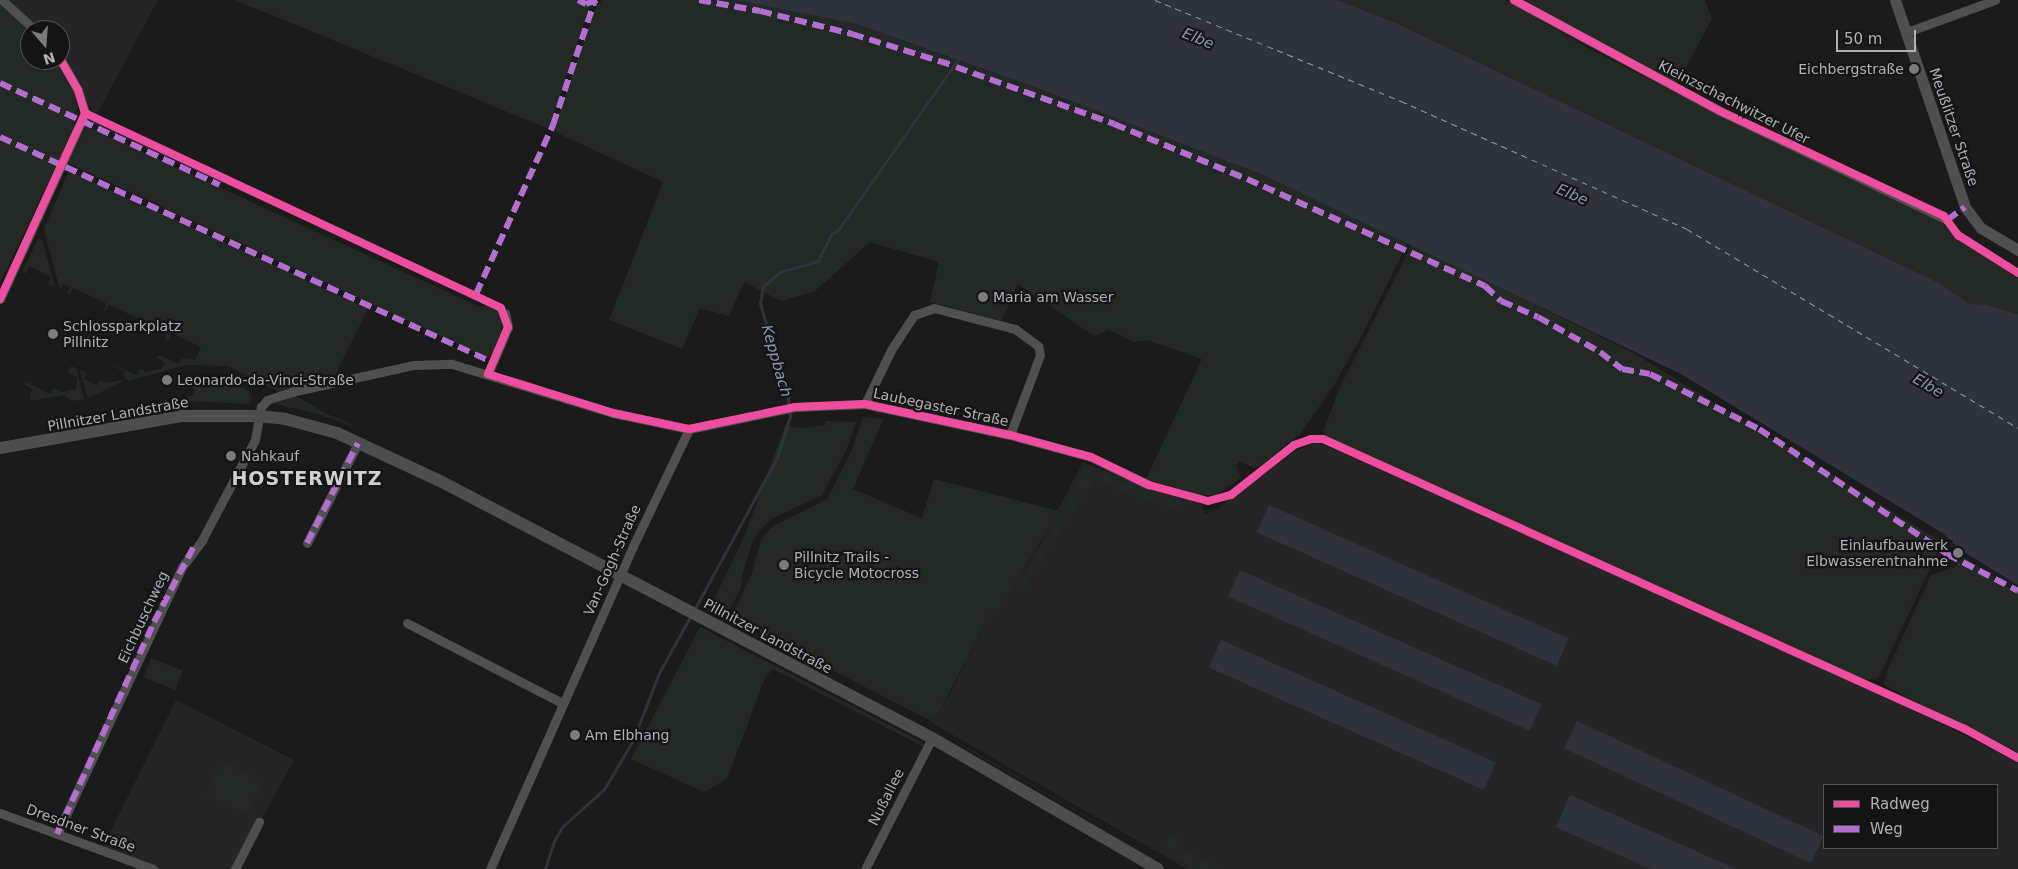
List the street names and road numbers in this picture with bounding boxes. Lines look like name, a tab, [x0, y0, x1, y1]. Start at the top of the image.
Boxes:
street label: Kleinzschachwitzer Ufer	[1656, 57, 1812, 147]
street label: Meußlitzer Straße	[1926, 66, 1982, 188]
street label: Laubegaster Straße	[872, 384, 1010, 430]
street label: Pillnitzer Landstraße	[46, 393, 190, 435]
street label: Van-Gogh-Straße	[580, 502, 644, 618]
street label: Eichbuschweg	[114, 568, 172, 666]
street label: Pillnitzer Landstraße	[701, 595, 835, 677]
street label: Nußallee	[864, 766, 908, 828]
street label: Dresdner Straße	[24, 800, 138, 856]

